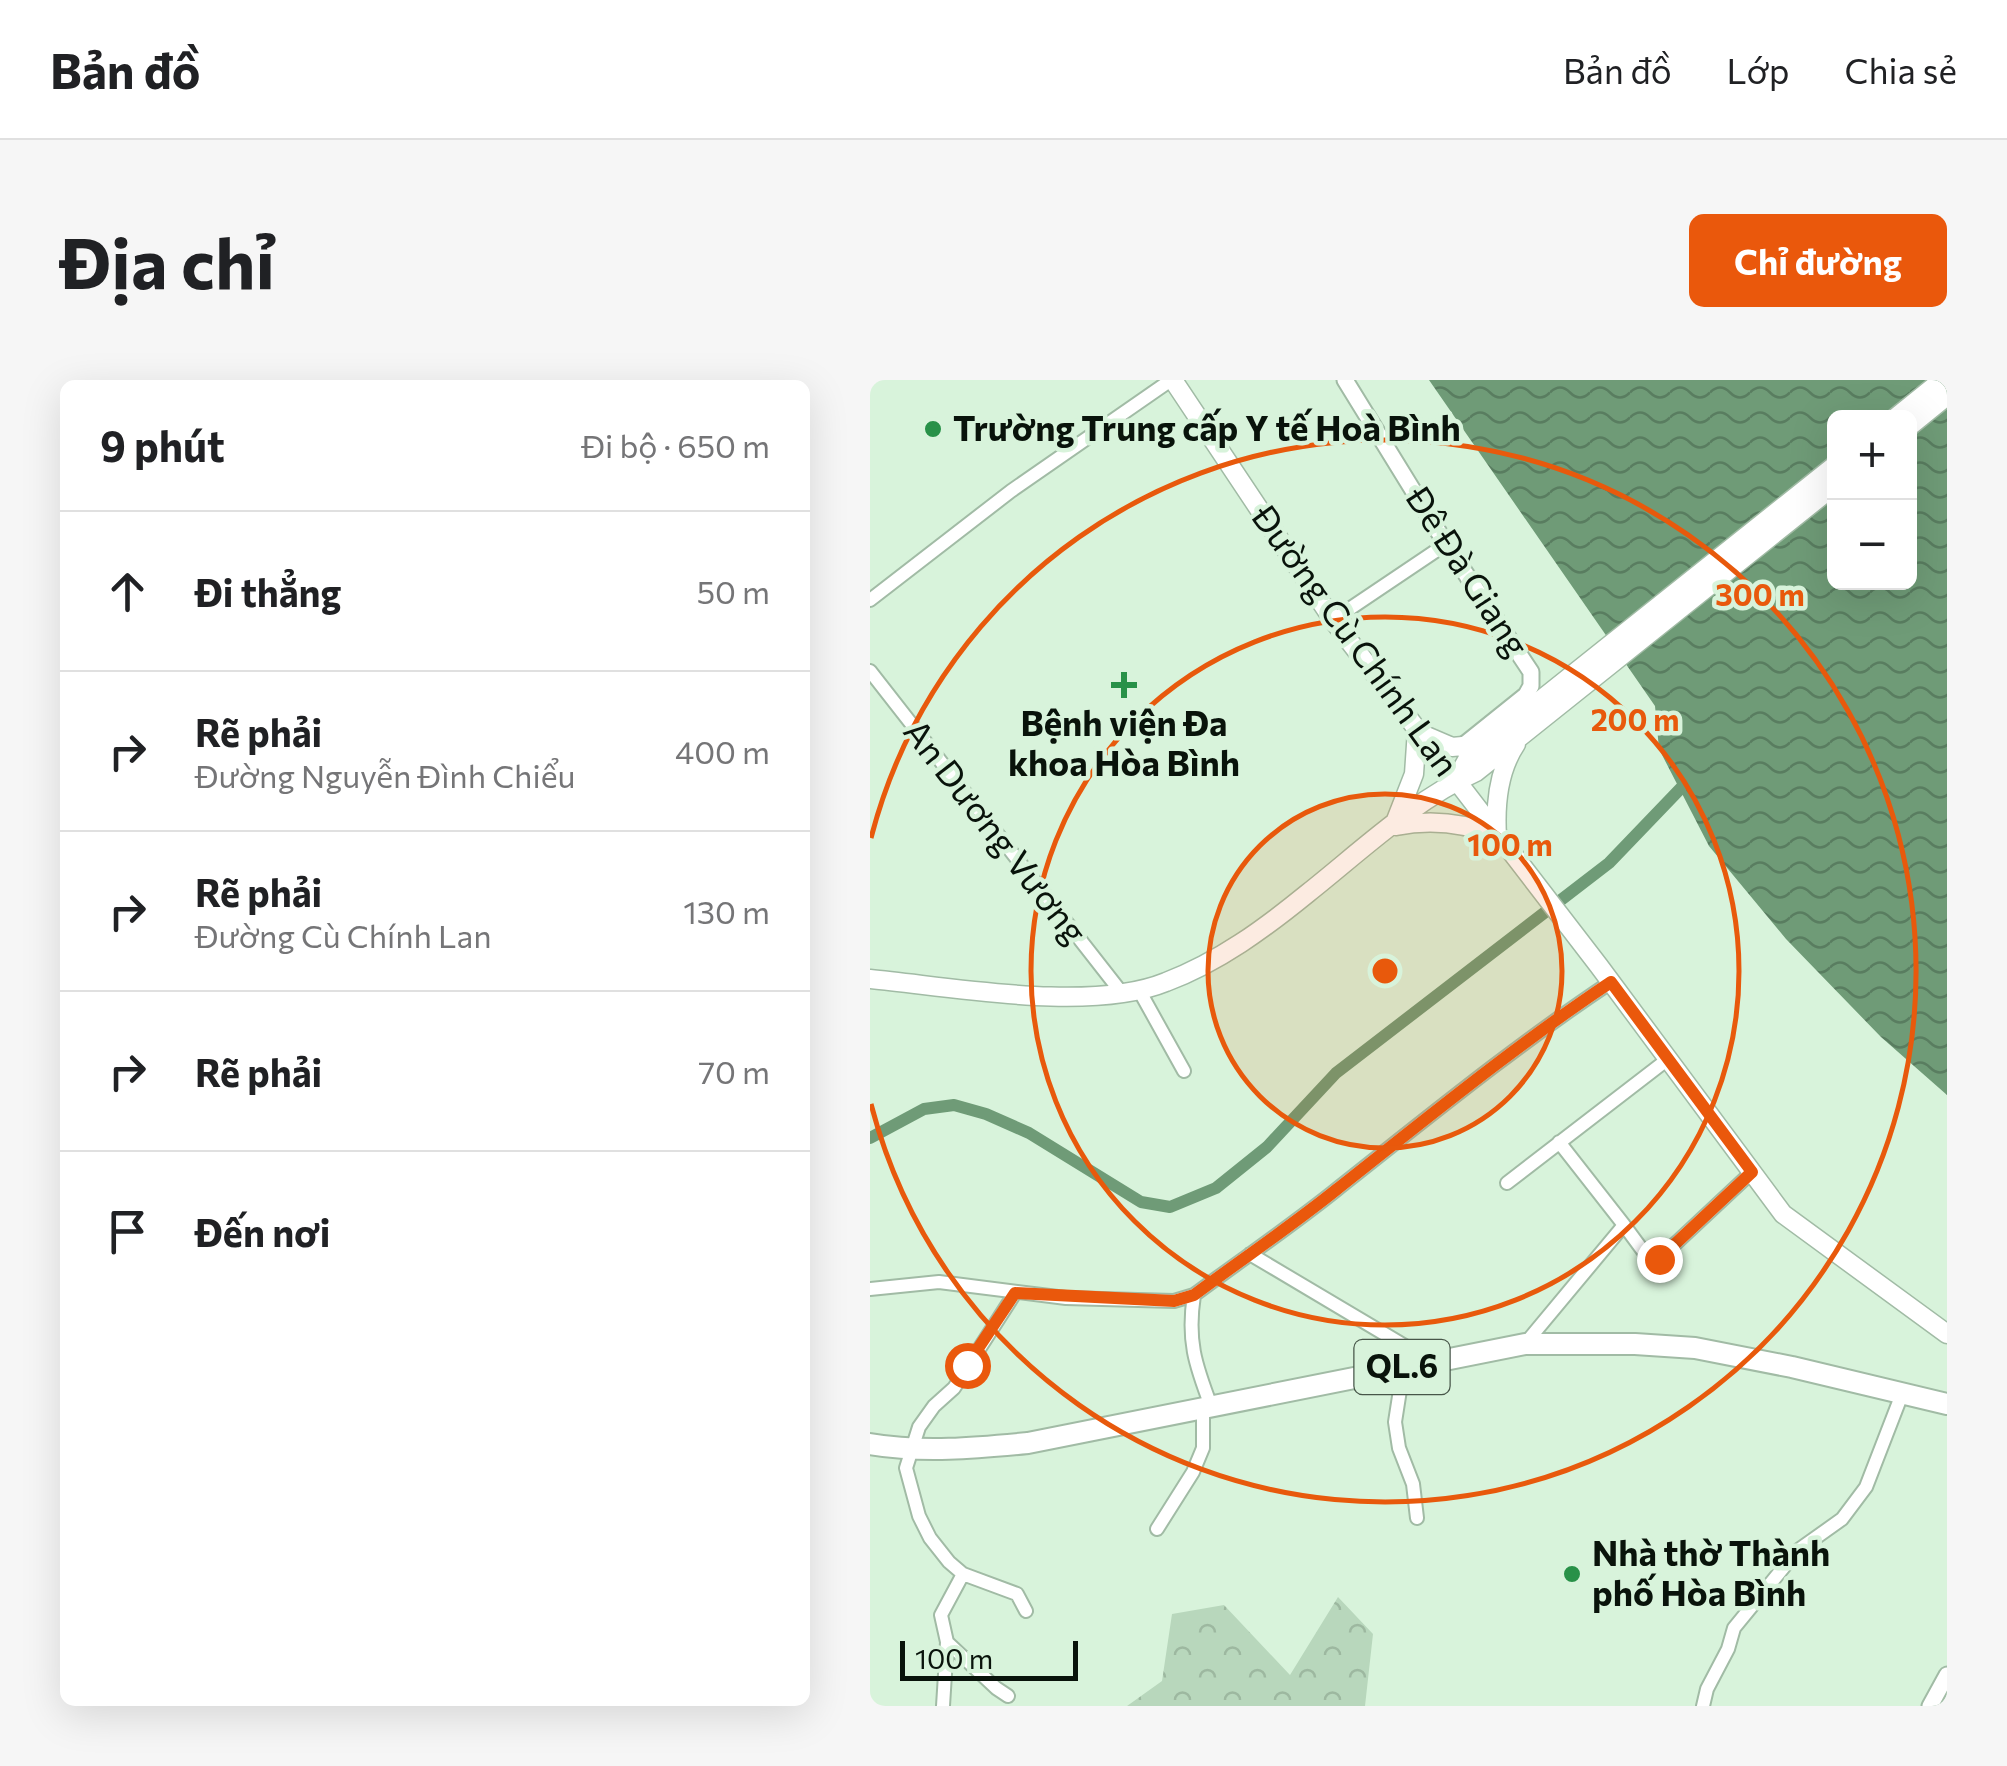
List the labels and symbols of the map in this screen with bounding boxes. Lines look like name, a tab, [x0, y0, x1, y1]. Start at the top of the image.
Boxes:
place label: Trường Trung cấp Y tế Hoà Bình	[953, 405, 1461, 448]
marker: Trường Trung cấp Y tế Hoà Bình	[922, 418, 944, 440]
street label: Đê Đà Giang	[1398, 477, 1540, 664]
street label: Đường Cù Chính Lan	[1244, 495, 1470, 783]
text: 300 m	[1715, 575, 1805, 612]
marker: Bệnh viện Đa khoa Hòa Bình	[1111, 672, 1137, 698]
place label: Bệnh viện Đa khoa Hòa Bình	[1008, 700, 1240, 783]
text: 200 m	[1591, 700, 1679, 737]
street label: An Dương Vương	[896, 710, 1098, 951]
text: 100 m	[1467, 825, 1553, 862]
centre of rings	[1367, 953, 1403, 989]
route end	[1637, 1237, 1683, 1283]
road number: QL.6	[1354, 1340, 1450, 1394]
route start	[945, 1343, 991, 1389]
place label: Nhà thờ Thành phố Hòa Bình	[1592, 1530, 1830, 1613]
marker: Nhà thờ Thành phố Hòa Bình	[1561, 1563, 1583, 1585]
scale bar	[900, 1636, 1078, 1680]

